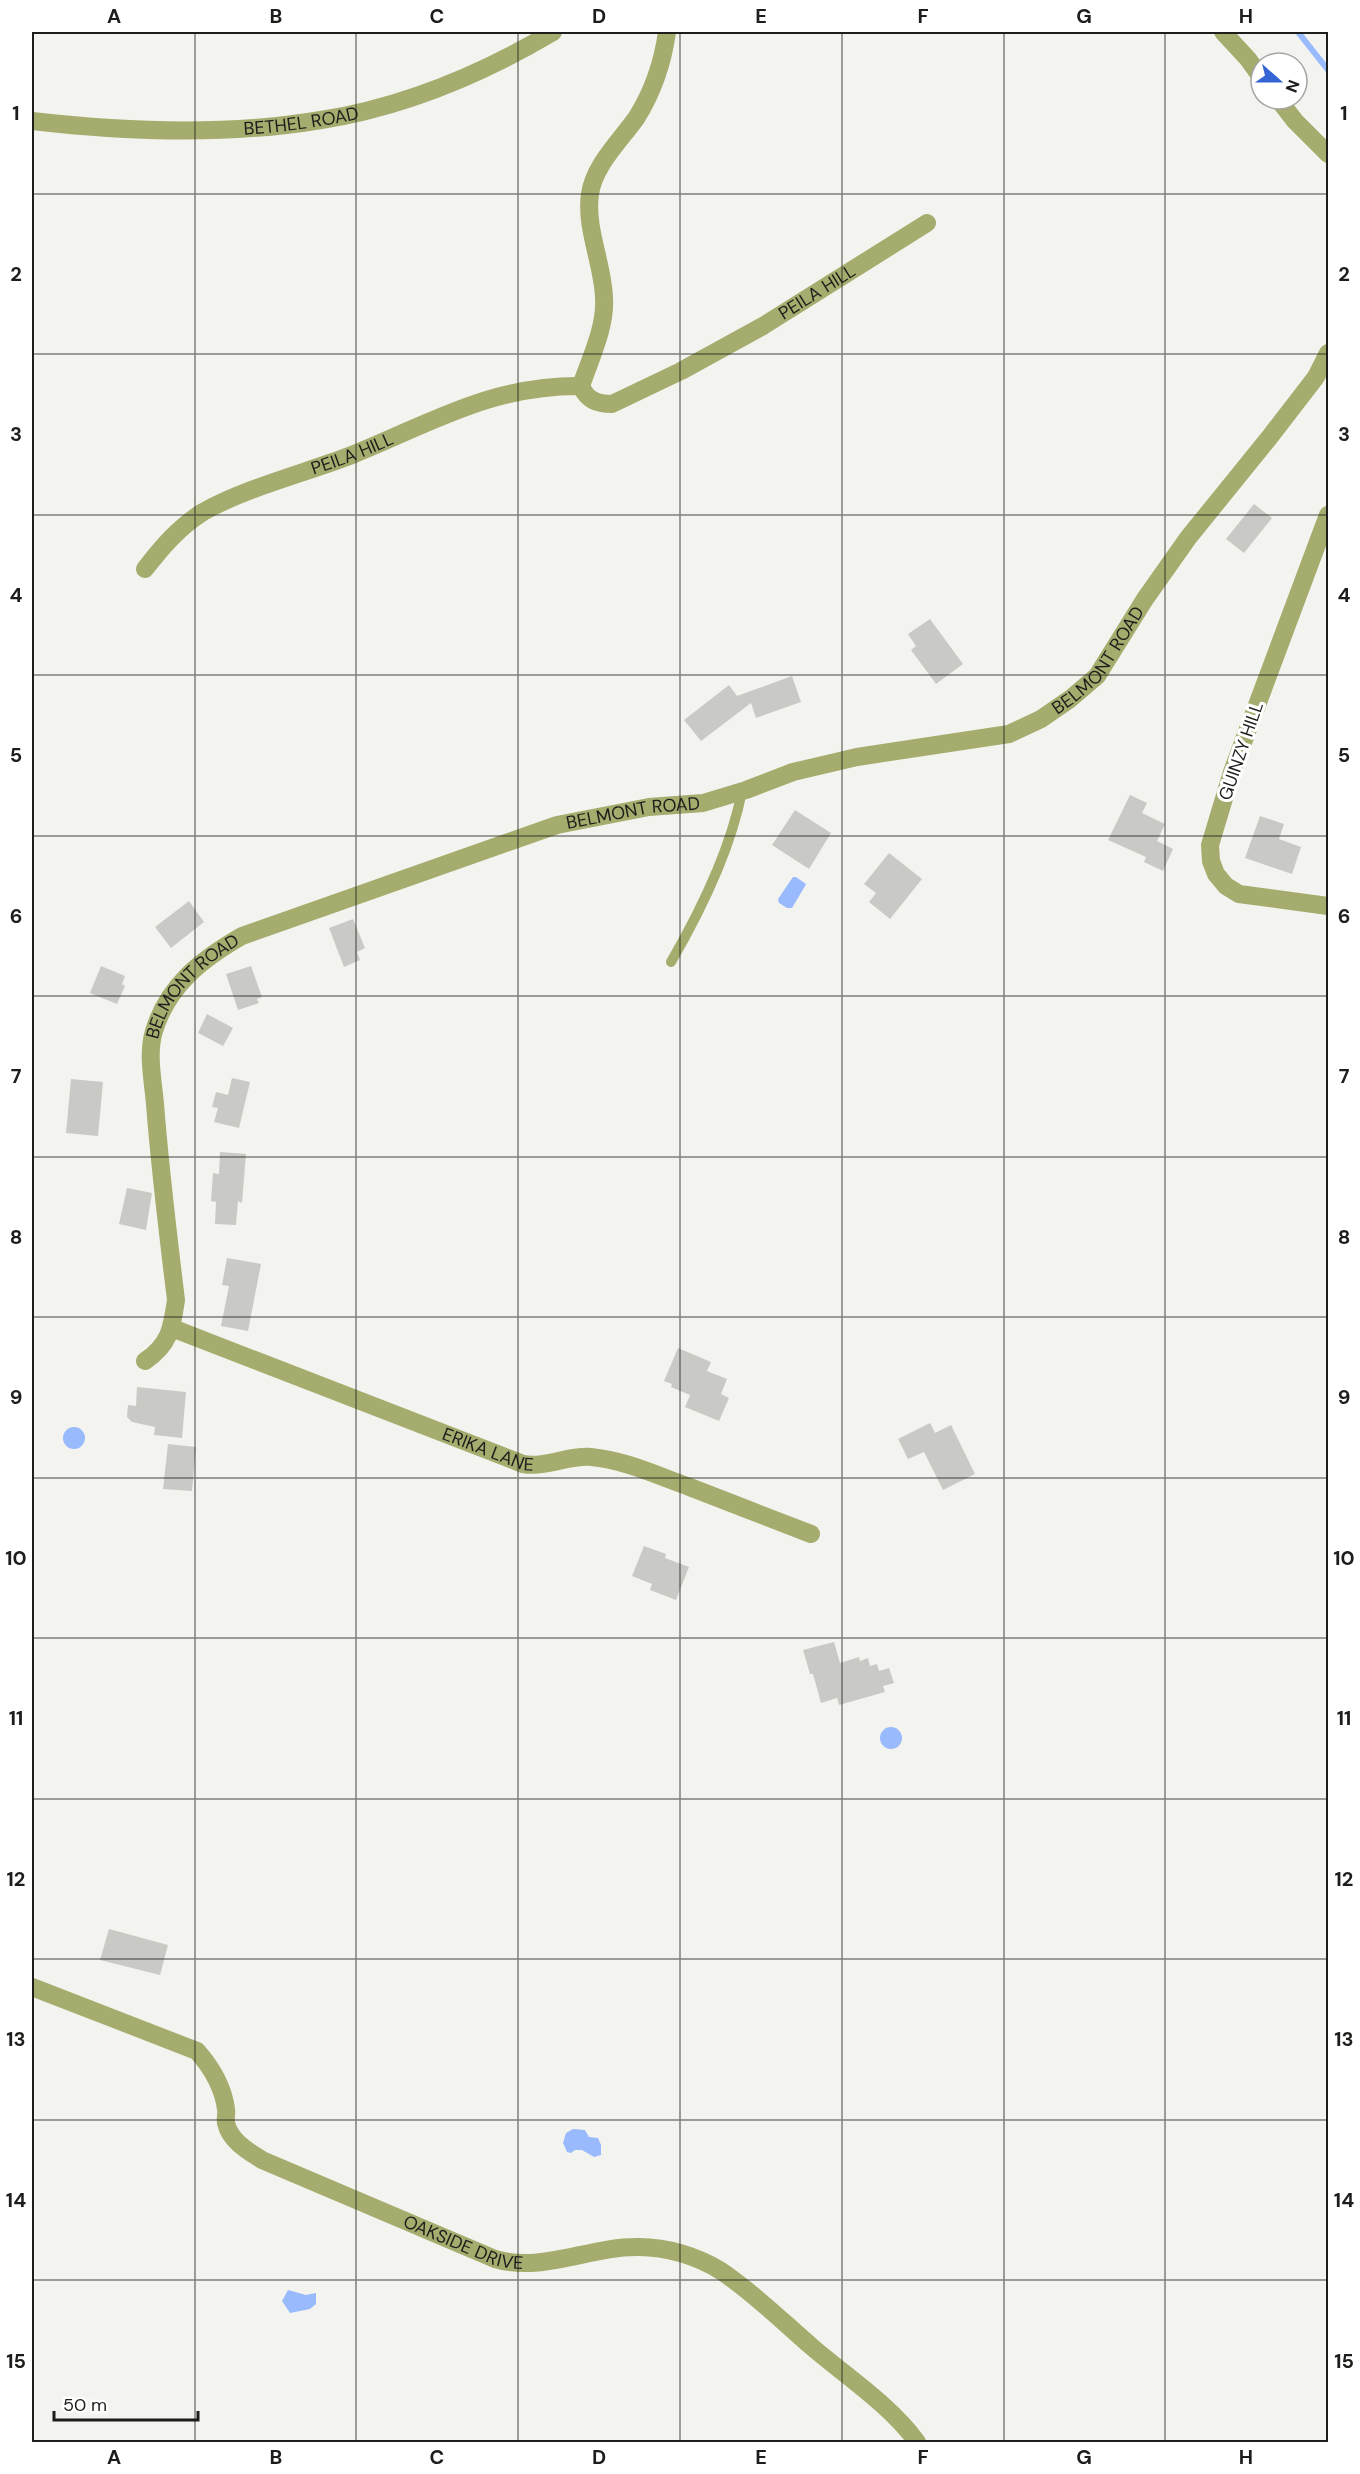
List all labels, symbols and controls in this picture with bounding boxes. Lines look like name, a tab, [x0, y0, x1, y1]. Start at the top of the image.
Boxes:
text: A	[107, 3, 121, 29]
text: B	[270, 3, 282, 29]
text: C	[430, 3, 444, 29]
text: D	[592, 3, 606, 29]
text: E	[755, 3, 767, 29]
text: F	[917, 3, 929, 29]
text: G	[1076, 3, 1092, 29]
text: H	[1239, 3, 1253, 29]
north arrow	[1249, 51, 1309, 111]
text: N	[1281, 77, 1304, 95]
text: 1	[12, 100, 20, 126]
text: 1	[1340, 100, 1348, 126]
street label: BETHEL ROAD	[243, 101, 361, 141]
street label: PEILA HILL	[774, 259, 860, 325]
text: 2	[10, 261, 22, 287]
text: 2	[1338, 261, 1350, 287]
text: 3	[10, 421, 22, 447]
text: 3	[1338, 421, 1350, 447]
street label: PEILA HILL	[308, 427, 397, 481]
text: 4	[10, 582, 23, 608]
text: 4	[1338, 582, 1351, 608]
street label: BELMONT ROAD	[1047, 602, 1150, 720]
street label: GUINZY HILL	[1213, 699, 1269, 803]
text: 5	[10, 742, 22, 768]
text: 5	[1338, 742, 1350, 768]
street label: BELMONT ROAD	[564, 791, 701, 835]
text: 6	[10, 903, 22, 929]
text: 6	[1338, 903, 1350, 929]
street label: BELMONT ROAD	[140, 928, 244, 1041]
text: 7	[11, 1063, 22, 1089]
text: 7	[1339, 1063, 1350, 1089]
text: 8	[10, 1224, 22, 1250]
text: 8	[1338, 1224, 1350, 1250]
text: 9	[10, 1384, 22, 1410]
text: 9	[1338, 1384, 1350, 1410]
street label: ERIKA LANE	[439, 1422, 535, 1477]
text: 10	[5, 1545, 27, 1571]
text: 10	[1333, 1545, 1355, 1571]
text: 11	[9, 1705, 23, 1731]
text: 11	[1337, 1705, 1351, 1731]
text: 12	[7, 1866, 25, 1892]
text: 12	[1335, 1866, 1353, 1892]
text: 13	[6, 2026, 26, 2052]
text: 13	[1334, 2026, 1354, 2052]
text: 14	[6, 2187, 26, 2213]
text: 14	[1334, 2187, 1354, 2213]
street label: OAKSIDE DRIVE	[400, 2209, 524, 2275]
text: 15	[6, 2348, 26, 2374]
text: 15	[1334, 2348, 1354, 2374]
scale bar	[54, 2384, 198, 2422]
text: 50 m	[63, 2393, 107, 2417]
text: A	[107, 2444, 121, 2470]
text: B	[270, 2444, 282, 2470]
text: C	[430, 2444, 444, 2470]
text: D	[592, 2444, 606, 2470]
text: E	[755, 2444, 767, 2470]
text: F	[917, 2444, 929, 2470]
text: G	[1076, 2444, 1092, 2470]
text: H	[1239, 2444, 1253, 2470]

